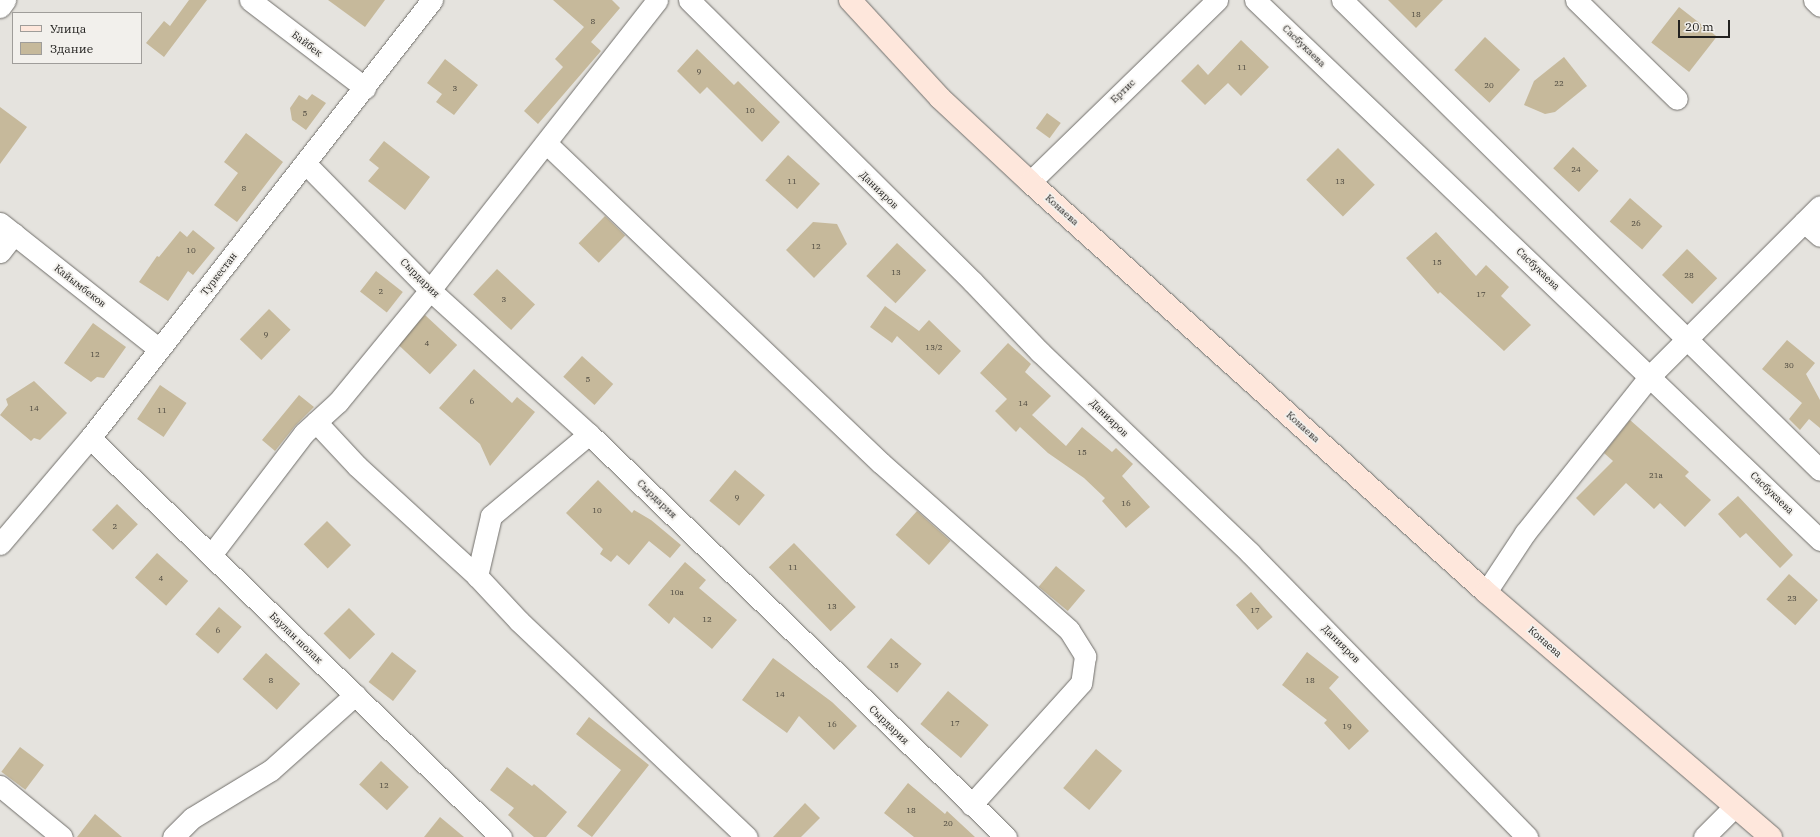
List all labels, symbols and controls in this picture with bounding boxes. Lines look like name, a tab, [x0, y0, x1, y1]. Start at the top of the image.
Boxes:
house number: 18	[1411, 10, 1421, 20]
legend	[12, 12, 142, 64]
scale bar	[1680, 12, 1732, 38]
house number: 8	[591, 17, 595, 27]
text: 20 m	[1685, 19, 1714, 34]
text: Улица	[50, 21, 86, 36]
street label: Сасбукаева	[1280, 22, 1328, 70]
street label: Байбек	[289, 29, 325, 59]
text: Здание	[50, 41, 93, 56]
house number: 11	[1237, 63, 1247, 73]
house number: 9	[697, 67, 701, 77]
street label: Ертис	[1108, 76, 1138, 106]
house number: 22	[1554, 79, 1564, 89]
house number: 20	[1484, 81, 1494, 91]
house number: 3	[453, 84, 457, 94]
house number: 10	[745, 106, 755, 116]
house number: 5	[303, 109, 307, 119]
house number: 24	[1571, 165, 1581, 175]
street label: Данияров	[857, 169, 901, 211]
house number: 11	[787, 177, 797, 187]
house number: 13	[1335, 177, 1345, 187]
house number: 8	[242, 184, 246, 194]
street label: Конаева	[1043, 192, 1081, 228]
house number: 26	[1631, 219, 1641, 229]
house number: 12	[811, 242, 821, 252]
street label: Сасбукаева	[1514, 245, 1562, 293]
house number: 10	[186, 246, 196, 256]
street label: Туркестан	[198, 250, 240, 298]
street label: Сырдария	[398, 256, 442, 300]
house number: 15	[1432, 258, 1442, 268]
street label: Кайымбеков	[52, 262, 108, 310]
house number: 13	[891, 268, 901, 278]
house number: 28	[1684, 271, 1694, 281]
house number: 2	[379, 287, 383, 297]
house number: 17	[1476, 290, 1486, 300]
house number: 3	[502, 295, 506, 305]
house number: 9	[264, 330, 268, 340]
house number: 4	[425, 339, 429, 349]
house number: 13/2	[925, 343, 943, 353]
house number: 12	[90, 350, 100, 360]
house number: 30	[1784, 361, 1794, 371]
house number: 5	[586, 375, 590, 385]
house number: 6	[470, 397, 474, 407]
street label: Данияров	[1087, 397, 1131, 439]
house number: 14	[1018, 399, 1028, 409]
house number: 14	[29, 404, 39, 414]
house number: 11	[157, 406, 167, 416]
street label: Конаева	[1284, 409, 1322, 445]
house number: 15	[1077, 448, 1087, 458]
street label: Сасбукаева	[1748, 469, 1796, 517]
house number: 21а	[1649, 471, 1663, 481]
street label: Сырдария	[635, 477, 679, 521]
house number: 9	[735, 493, 739, 503]
house number: 16	[1121, 499, 1131, 509]
house number: 10	[592, 506, 602, 516]
house number: 2	[113, 522, 117, 532]
house number: 11	[788, 563, 798, 573]
house number: 4	[159, 574, 163, 584]
house number: 10а	[670, 588, 684, 598]
house number: 23	[1787, 594, 1797, 604]
house number: 13	[827, 602, 837, 612]
house number: 17	[1250, 606, 1260, 616]
street label: Баулан шолак	[267, 610, 325, 666]
house number: 12	[702, 615, 712, 625]
street label: Данияров	[1320, 623, 1362, 665]
street label: Конаева	[1526, 624, 1564, 660]
house number: 6	[216, 626, 220, 636]
house number: 15	[889, 661, 899, 671]
house number: 8	[269, 676, 273, 686]
house number: 18	[1305, 676, 1315, 686]
house number: 14	[775, 690, 785, 700]
street label: Сырдария	[867, 703, 911, 747]
house number: 17	[950, 719, 960, 729]
house number: 16	[827, 720, 837, 730]
house number: 19	[1342, 722, 1352, 732]
house number: 12	[379, 781, 389, 791]
house number: 18	[906, 806, 916, 816]
house number: 20	[943, 819, 953, 829]

